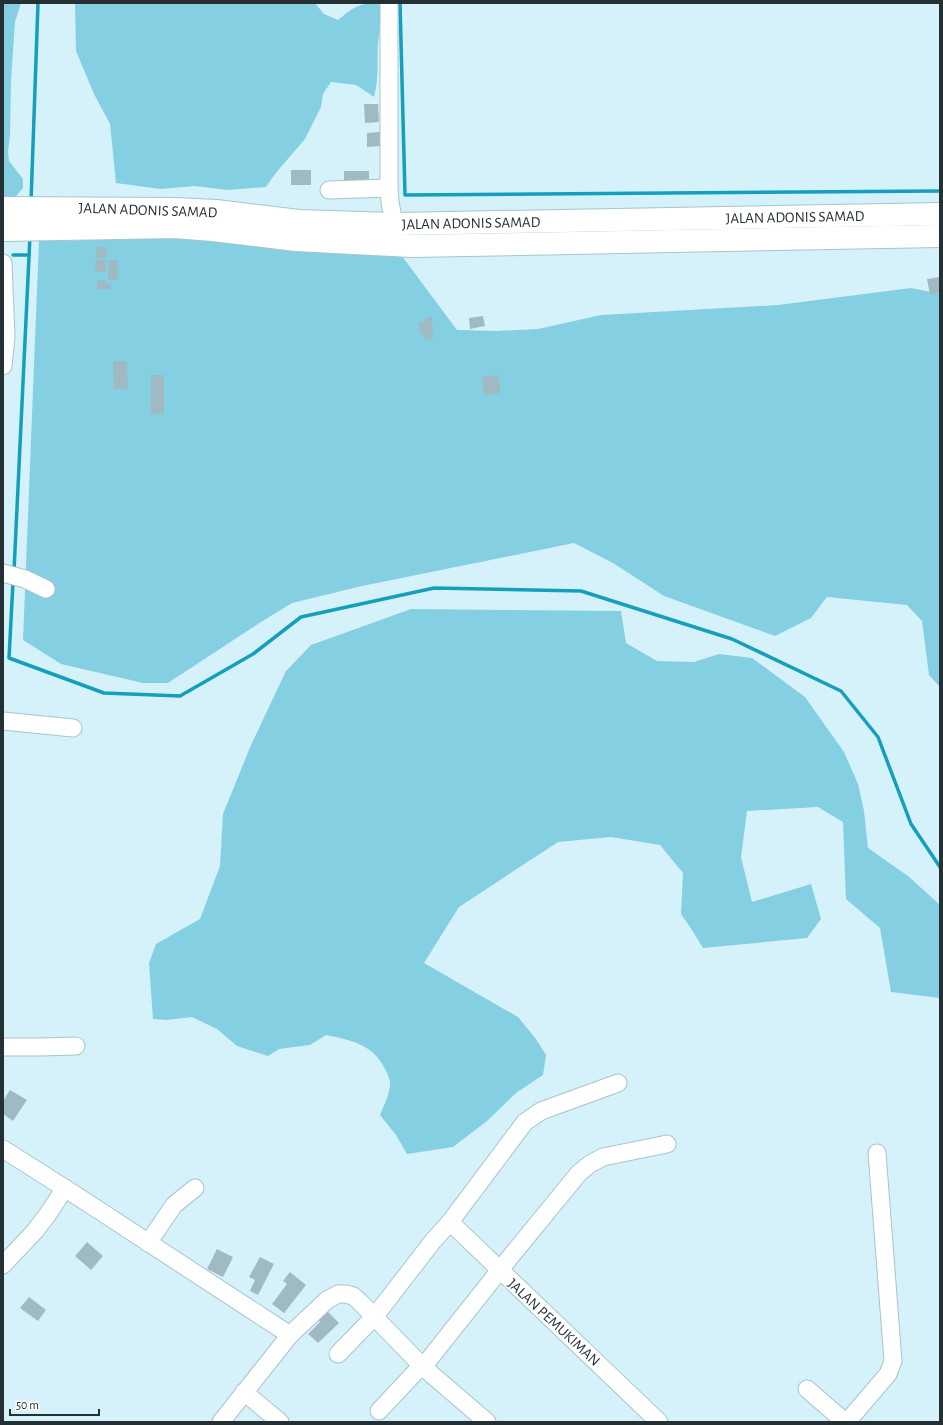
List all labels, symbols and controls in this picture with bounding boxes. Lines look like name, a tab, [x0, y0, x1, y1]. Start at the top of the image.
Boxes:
street label: JALAN ADONIS SAMAD	[78, 201, 218, 220]
street label: JALAN ADONIS SAMAD	[726, 209, 865, 226]
street label: JALAN ADONIS SAMAD	[402, 215, 541, 232]
street label: JALAN PEMUKIMAN	[505, 1276, 603, 1369]
scale bar	[10, 1391, 99, 1417]
text: 50 m	[16, 1399, 39, 1411]

